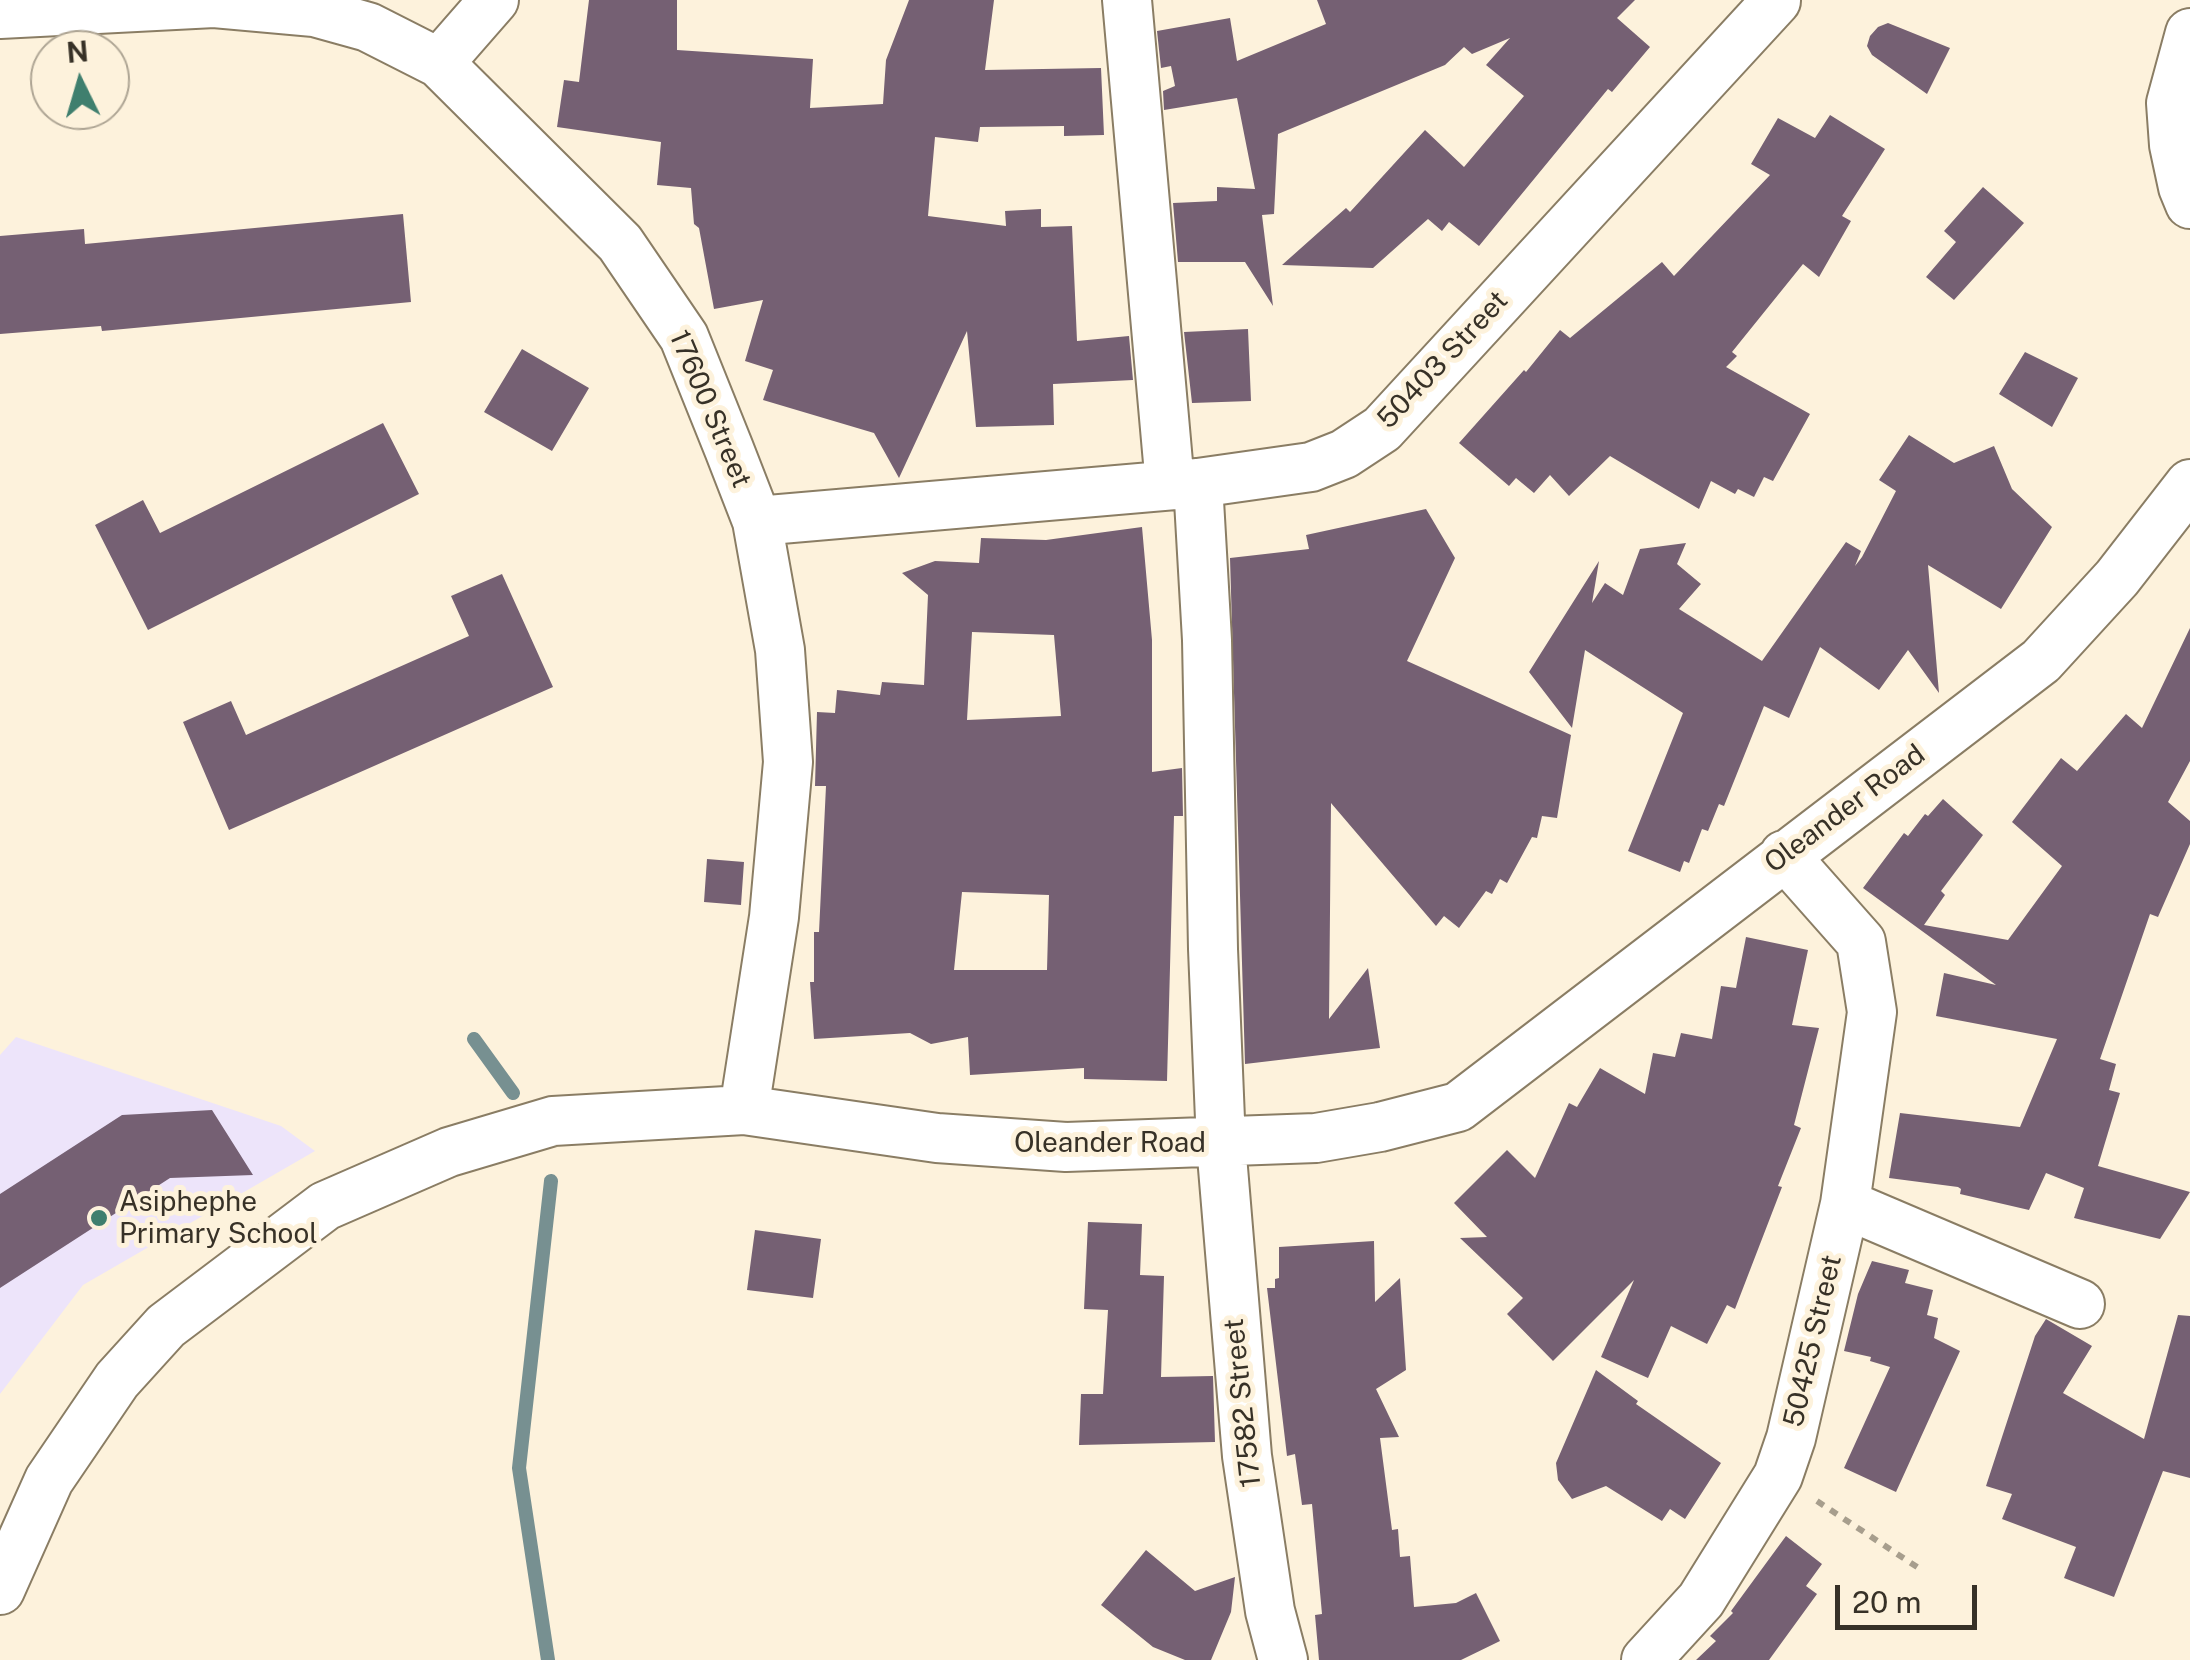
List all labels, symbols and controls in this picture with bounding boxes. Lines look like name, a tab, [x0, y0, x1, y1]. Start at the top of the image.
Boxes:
north arrow	[30, 30, 130, 130]
text: N	[65, 34, 90, 69]
street label: 50403 Street	[1371, 284, 1515, 436]
street label: 17600 Street	[662, 325, 758, 493]
street label: Oleander Road	[1758, 738, 1932, 880]
street label: Oleander Road	[1014, 1126, 1206, 1160]
place label: Asiphephe Primary School	[119, 1185, 318, 1251]
marker: Asiphephe Primary School	[88, 1207, 110, 1229]
street label: 50425 Street	[1777, 1252, 1849, 1430]
street label: 17582 Street	[1217, 1317, 1269, 1489]
scale bar	[1840, 1565, 1982, 1627]
text: 20 m	[1852, 1584, 1921, 1620]

